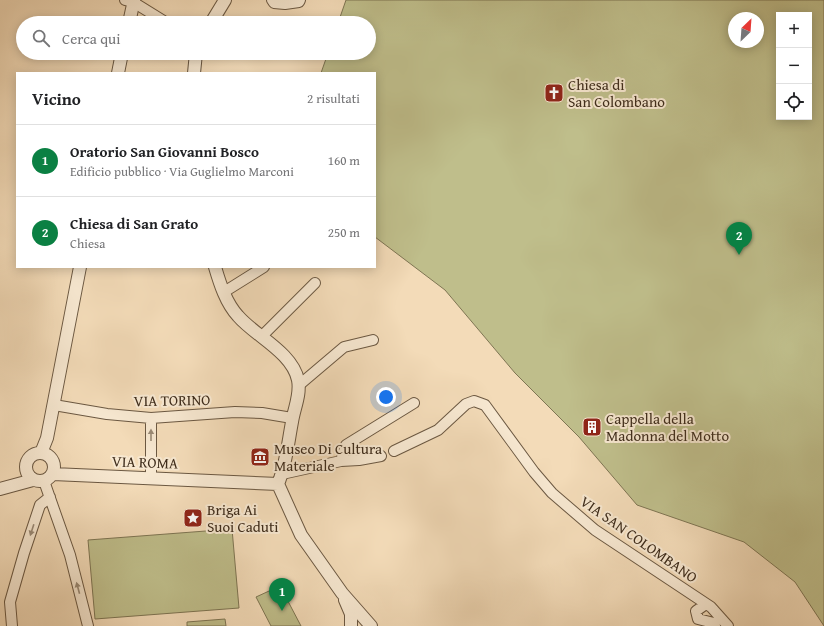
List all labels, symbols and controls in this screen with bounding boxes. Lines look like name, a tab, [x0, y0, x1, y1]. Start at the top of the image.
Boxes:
north arrow	[728, 12, 764, 48]
map controls	[776, 12, 812, 120]
button: +	[776, 12, 812, 48]
search box	[16, 16, 376, 60]
icon: search	[30, 27, 52, 49]
text: Cerca qui	[62, 28, 120, 49]
button: −	[776, 48, 812, 84]
place label: Chiesa di San Colombano	[568, 74, 665, 112]
church icon: Chiesa di San Colombano	[543, 82, 565, 104]
button: locate	[776, 84, 812, 120]
text: Vicino	[32, 86, 81, 111]
text: 2 risultati	[307, 89, 360, 108]
text: Oratorio San Giovanni Bosco	[70, 141, 259, 162]
text: 1	[42, 151, 48, 170]
text: 160 m	[328, 151, 360, 170]
text: Edificio pubblico · Via Guglielmo Marconi	[70, 162, 294, 181]
text: Chiesa di San Grato	[70, 213, 198, 234]
pin: 2	[726, 222, 752, 255]
text: 2	[42, 223, 48, 242]
text: 250 m	[328, 223, 360, 242]
text: Chiesa	[70, 234, 105, 253]
your location	[376, 387, 396, 407]
street label: VIA TORINO	[134, 389, 210, 411]
place label: Cappella della Madonna del Motto	[606, 408, 729, 446]
building icon: Cappella della Madonna del Motto	[581, 416, 603, 438]
one-way arrow	[148, 428, 154, 441]
place label: Museo Di Cultura Materiale	[274, 438, 382, 476]
museum icon: Museo Di Cultura Materiale	[249, 446, 271, 468]
street label: VIA ROMA	[112, 450, 178, 474]
street label: VIA SAN COLOMBANO	[576, 491, 702, 587]
place label: Briga Ai Suoi Caduti	[207, 499, 278, 537]
place icon: Briga Ai Suoi Caduti	[182, 507, 204, 529]
one-way arrow	[29, 524, 35, 536]
pin: 1	[269, 578, 295, 611]
one-way arrow	[75, 582, 81, 594]

